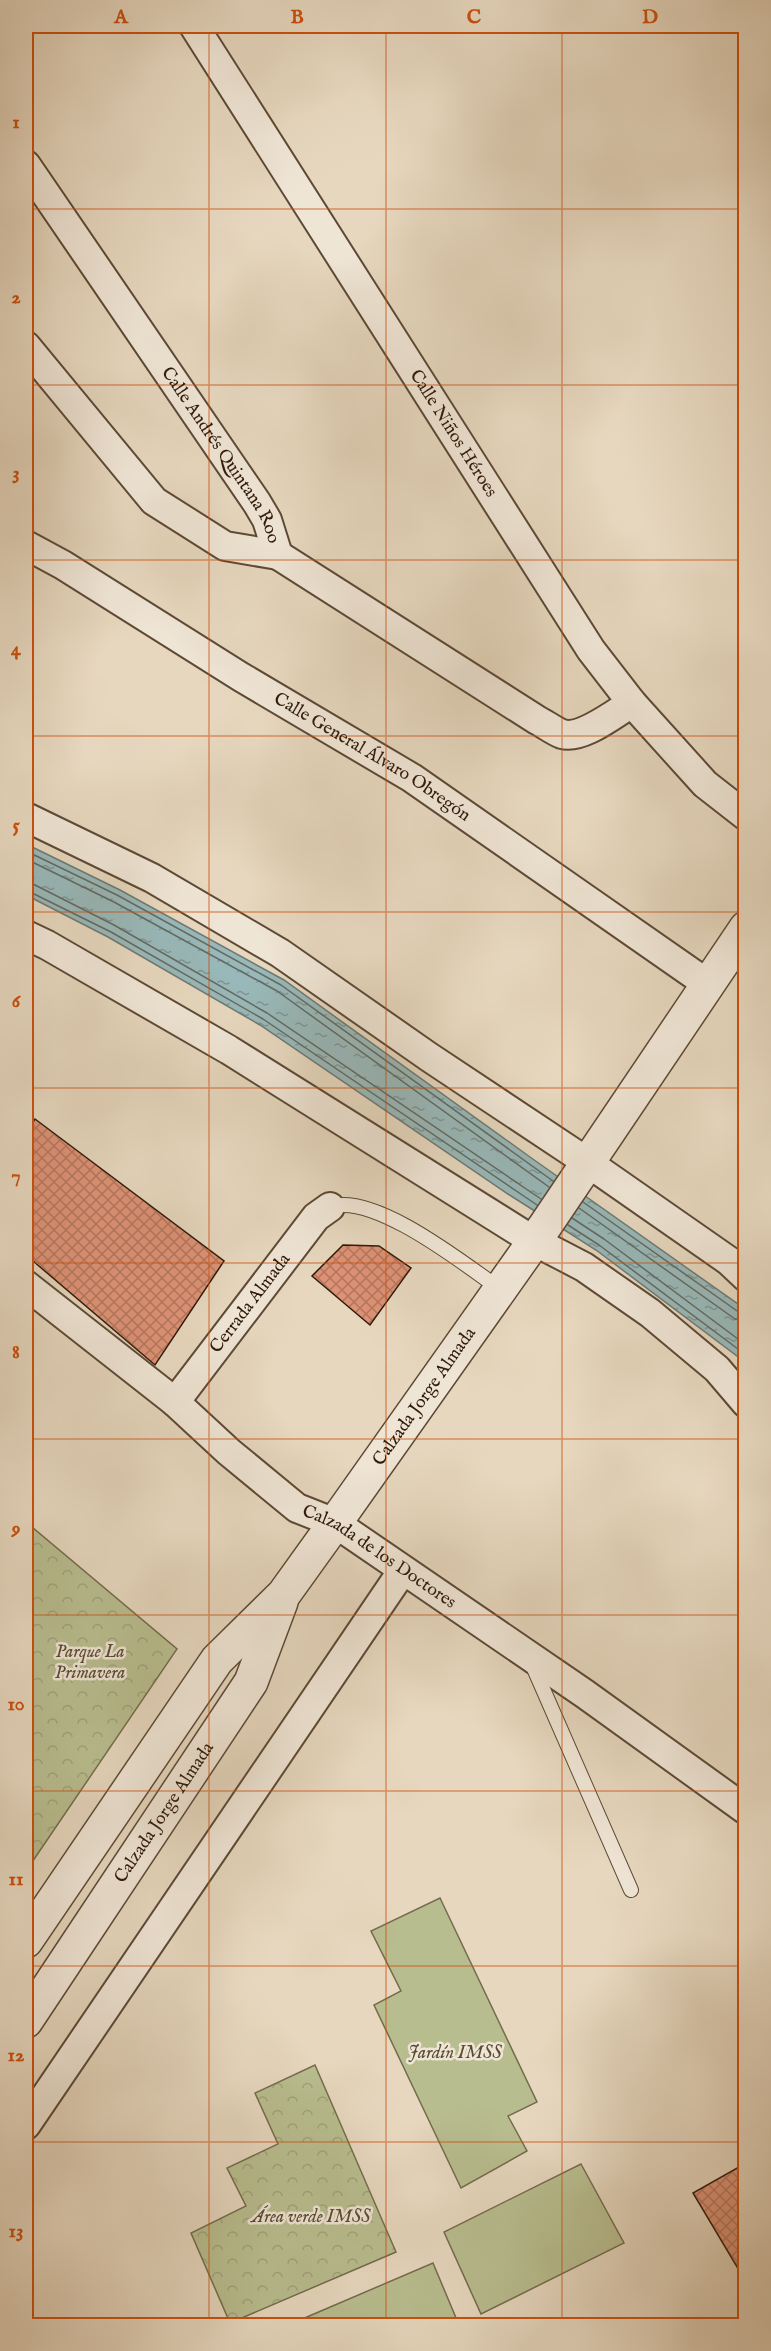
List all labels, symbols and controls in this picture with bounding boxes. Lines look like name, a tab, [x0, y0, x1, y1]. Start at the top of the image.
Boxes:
text: A	[113, 5, 129, 30]
text: B	[290, 5, 304, 30]
text: C	[467, 5, 481, 30]
text: D	[642, 5, 658, 30]
text: 1	[12, 110, 20, 135]
text: 2	[11, 285, 21, 310]
street label: Calle Andrés Quintana Roo	[156, 362, 285, 546]
street label: Calle Niños Héroes	[404, 365, 502, 502]
text: 3	[12, 461, 20, 486]
text: 4	[11, 637, 22, 662]
street label: Calle General Álvaro Obregón	[269, 687, 475, 827]
text: 5	[12, 813, 20, 838]
text: 6	[12, 989, 22, 1014]
text: 7	[11, 1164, 21, 1189]
street label: Cerrada Almada	[205, 1249, 296, 1358]
street label: Calzada Jorge Almada	[368, 1323, 481, 1470]
text: 8	[12, 1340, 20, 1365]
street label: Calzada de los Doctores	[299, 1500, 461, 1614]
text: 9	[11, 1516, 21, 1541]
park label: Parque La Primavera	[55, 1641, 125, 1685]
text: 10	[7, 1692, 25, 1717]
street label: Calzada Jorge Almada	[109, 1738, 219, 1888]
text: 11	[9, 1867, 23, 1892]
park label: Jardín IMSS	[408, 2042, 502, 2065]
text: 12	[8, 2043, 25, 2068]
park label: Área verde IMSS	[250, 2205, 371, 2229]
text: 13	[9, 2219, 23, 2244]

